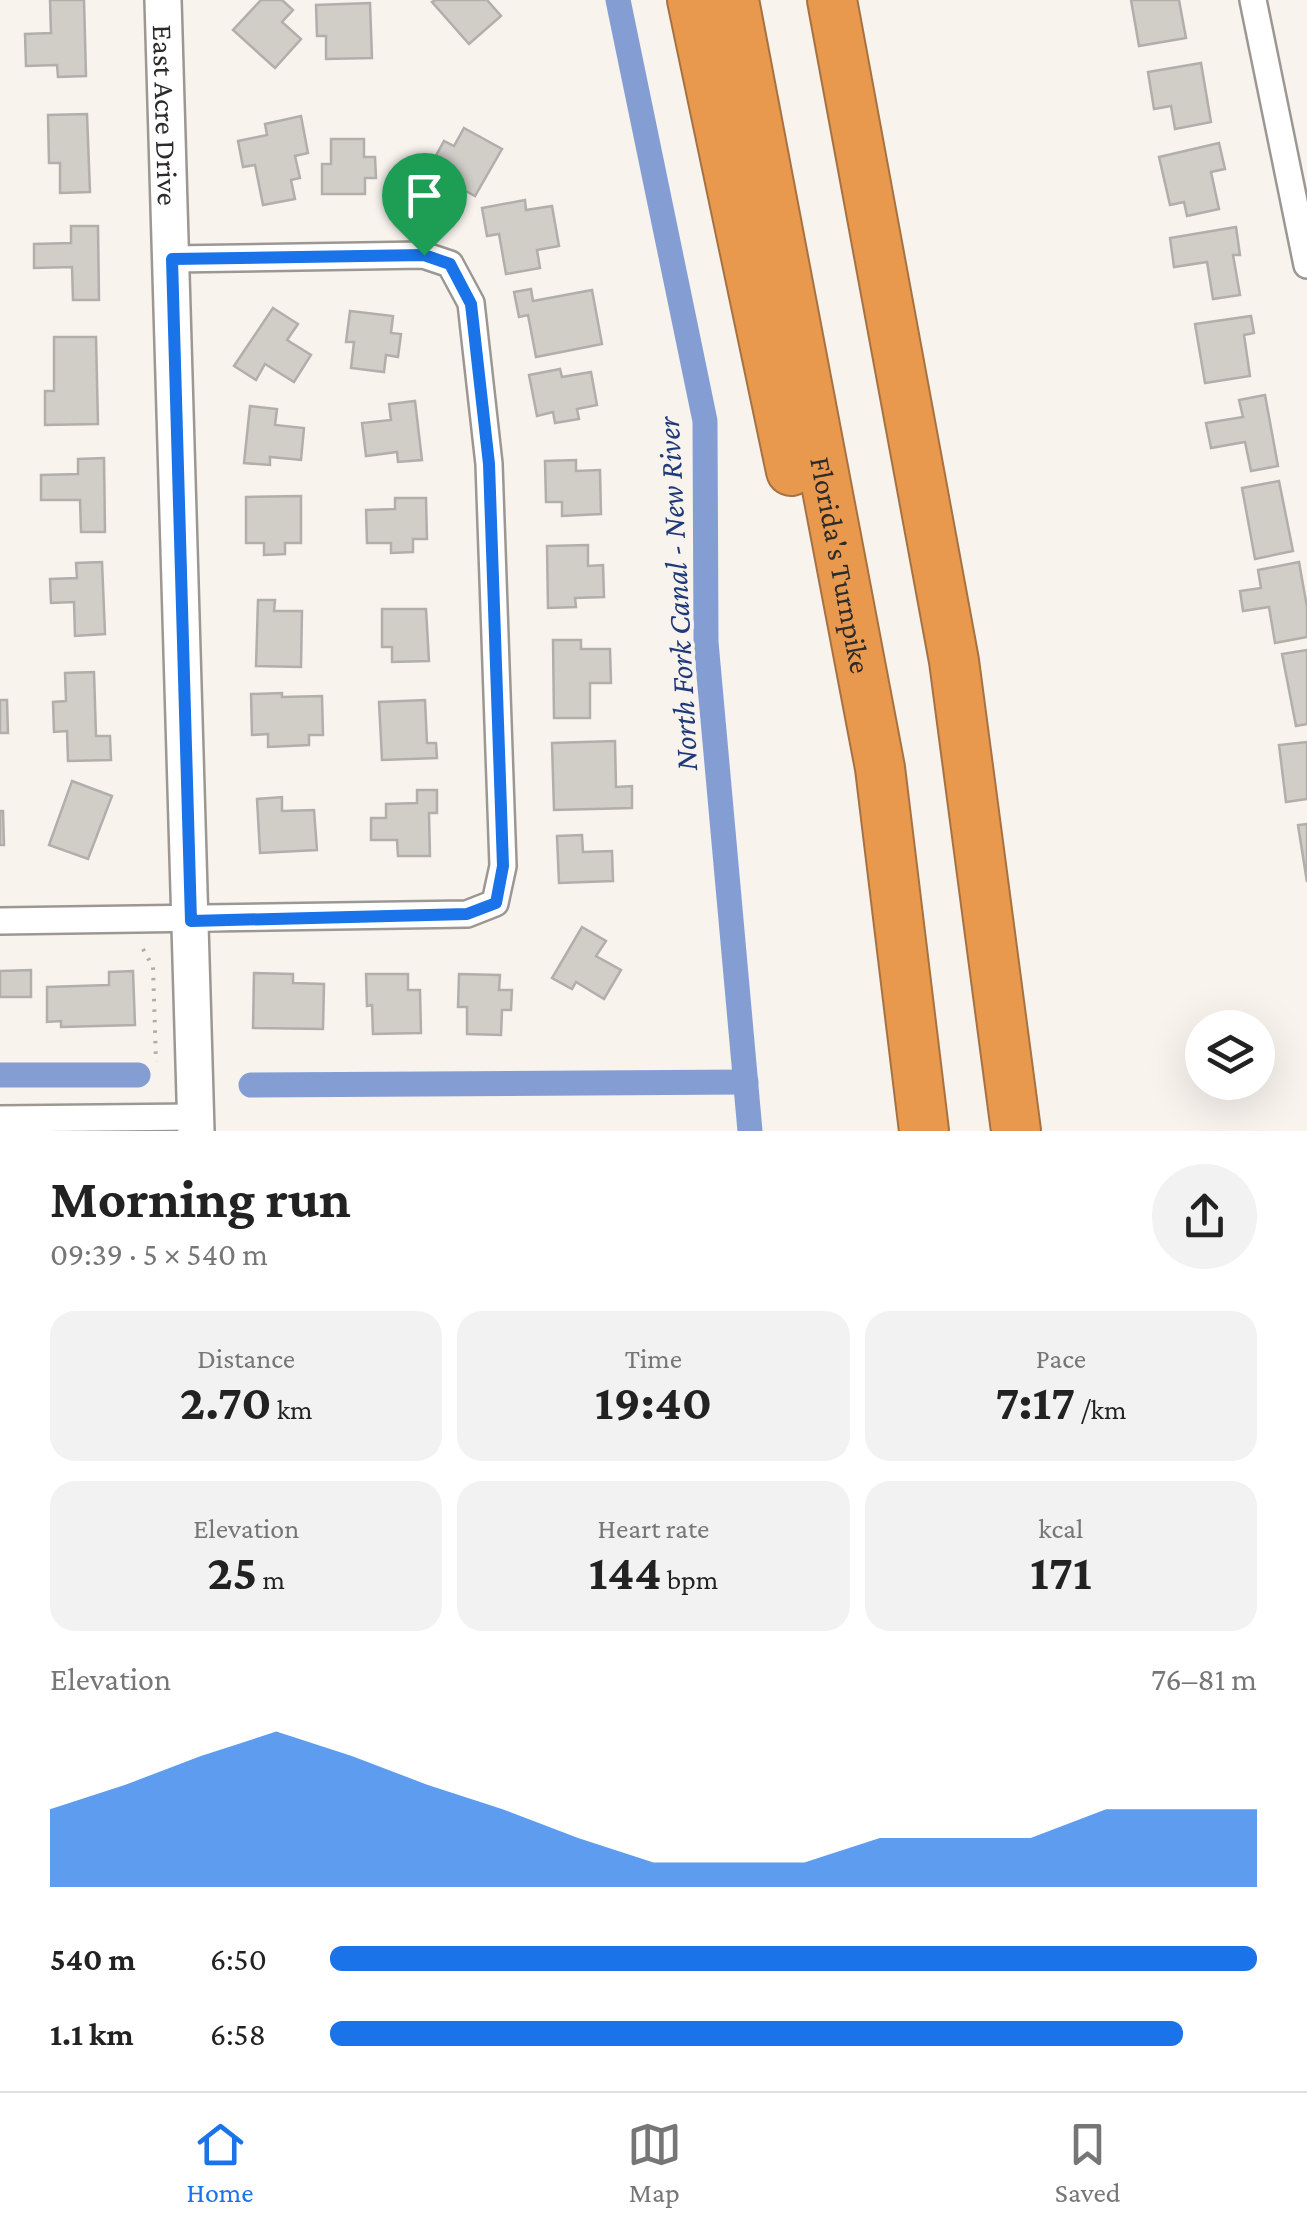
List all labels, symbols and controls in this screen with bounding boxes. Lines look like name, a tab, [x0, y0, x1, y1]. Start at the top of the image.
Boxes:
street label: East Acre Drive	[147, 24, 185, 206]
pin	[382, 153, 467, 256]
icon: arrive	[397, 168, 452, 223]
water label: North Fork Canal - New River	[650, 415, 704, 772]
street label: Florida's Turnpike	[805, 454, 878, 676]
map controls	[1185, 1010, 1275, 1100]
button: layers	[1185, 1010, 1275, 1100]
button: share	[1152, 1164, 1257, 1269]
text: Morning run	[50, 1168, 351, 1229]
text: 09:39 · 5 × 540 m	[50, 1236, 268, 1272]
text: Distance	[197, 1343, 295, 1374]
text: Time	[625, 1343, 682, 1374]
text: Pace	[1036, 1343, 1086, 1374]
text: 2.70	[180, 1374, 272, 1430]
text: 19:40	[595, 1374, 712, 1430]
text: 7:17	[995, 1374, 1075, 1430]
text: km	[272, 1394, 313, 1425]
text: /km	[1075, 1394, 1126, 1425]
text: Elevation	[193, 1513, 299, 1544]
text: Heart rate	[598, 1513, 709, 1544]
text: kcal	[1038, 1513, 1083, 1544]
text: 25	[207, 1544, 257, 1600]
text: 144	[589, 1544, 661, 1600]
text: 171	[1030, 1544, 1092, 1600]
text: m	[257, 1564, 285, 1595]
text: bpm	[661, 1564, 718, 1595]
text: Elevation	[50, 1661, 171, 1697]
text: 76–81 m	[1151, 1661, 1257, 1697]
text: 540 m	[50, 1941, 136, 1977]
text: 6:50	[210, 1941, 267, 1977]
text: 1.1 km	[50, 2016, 133, 2052]
text: 6:58	[210, 2016, 266, 2052]
tab: Home	[187, 2117, 254, 2208]
tab: Map	[627, 2117, 682, 2208]
tab: Saved	[1055, 2117, 1120, 2208]

